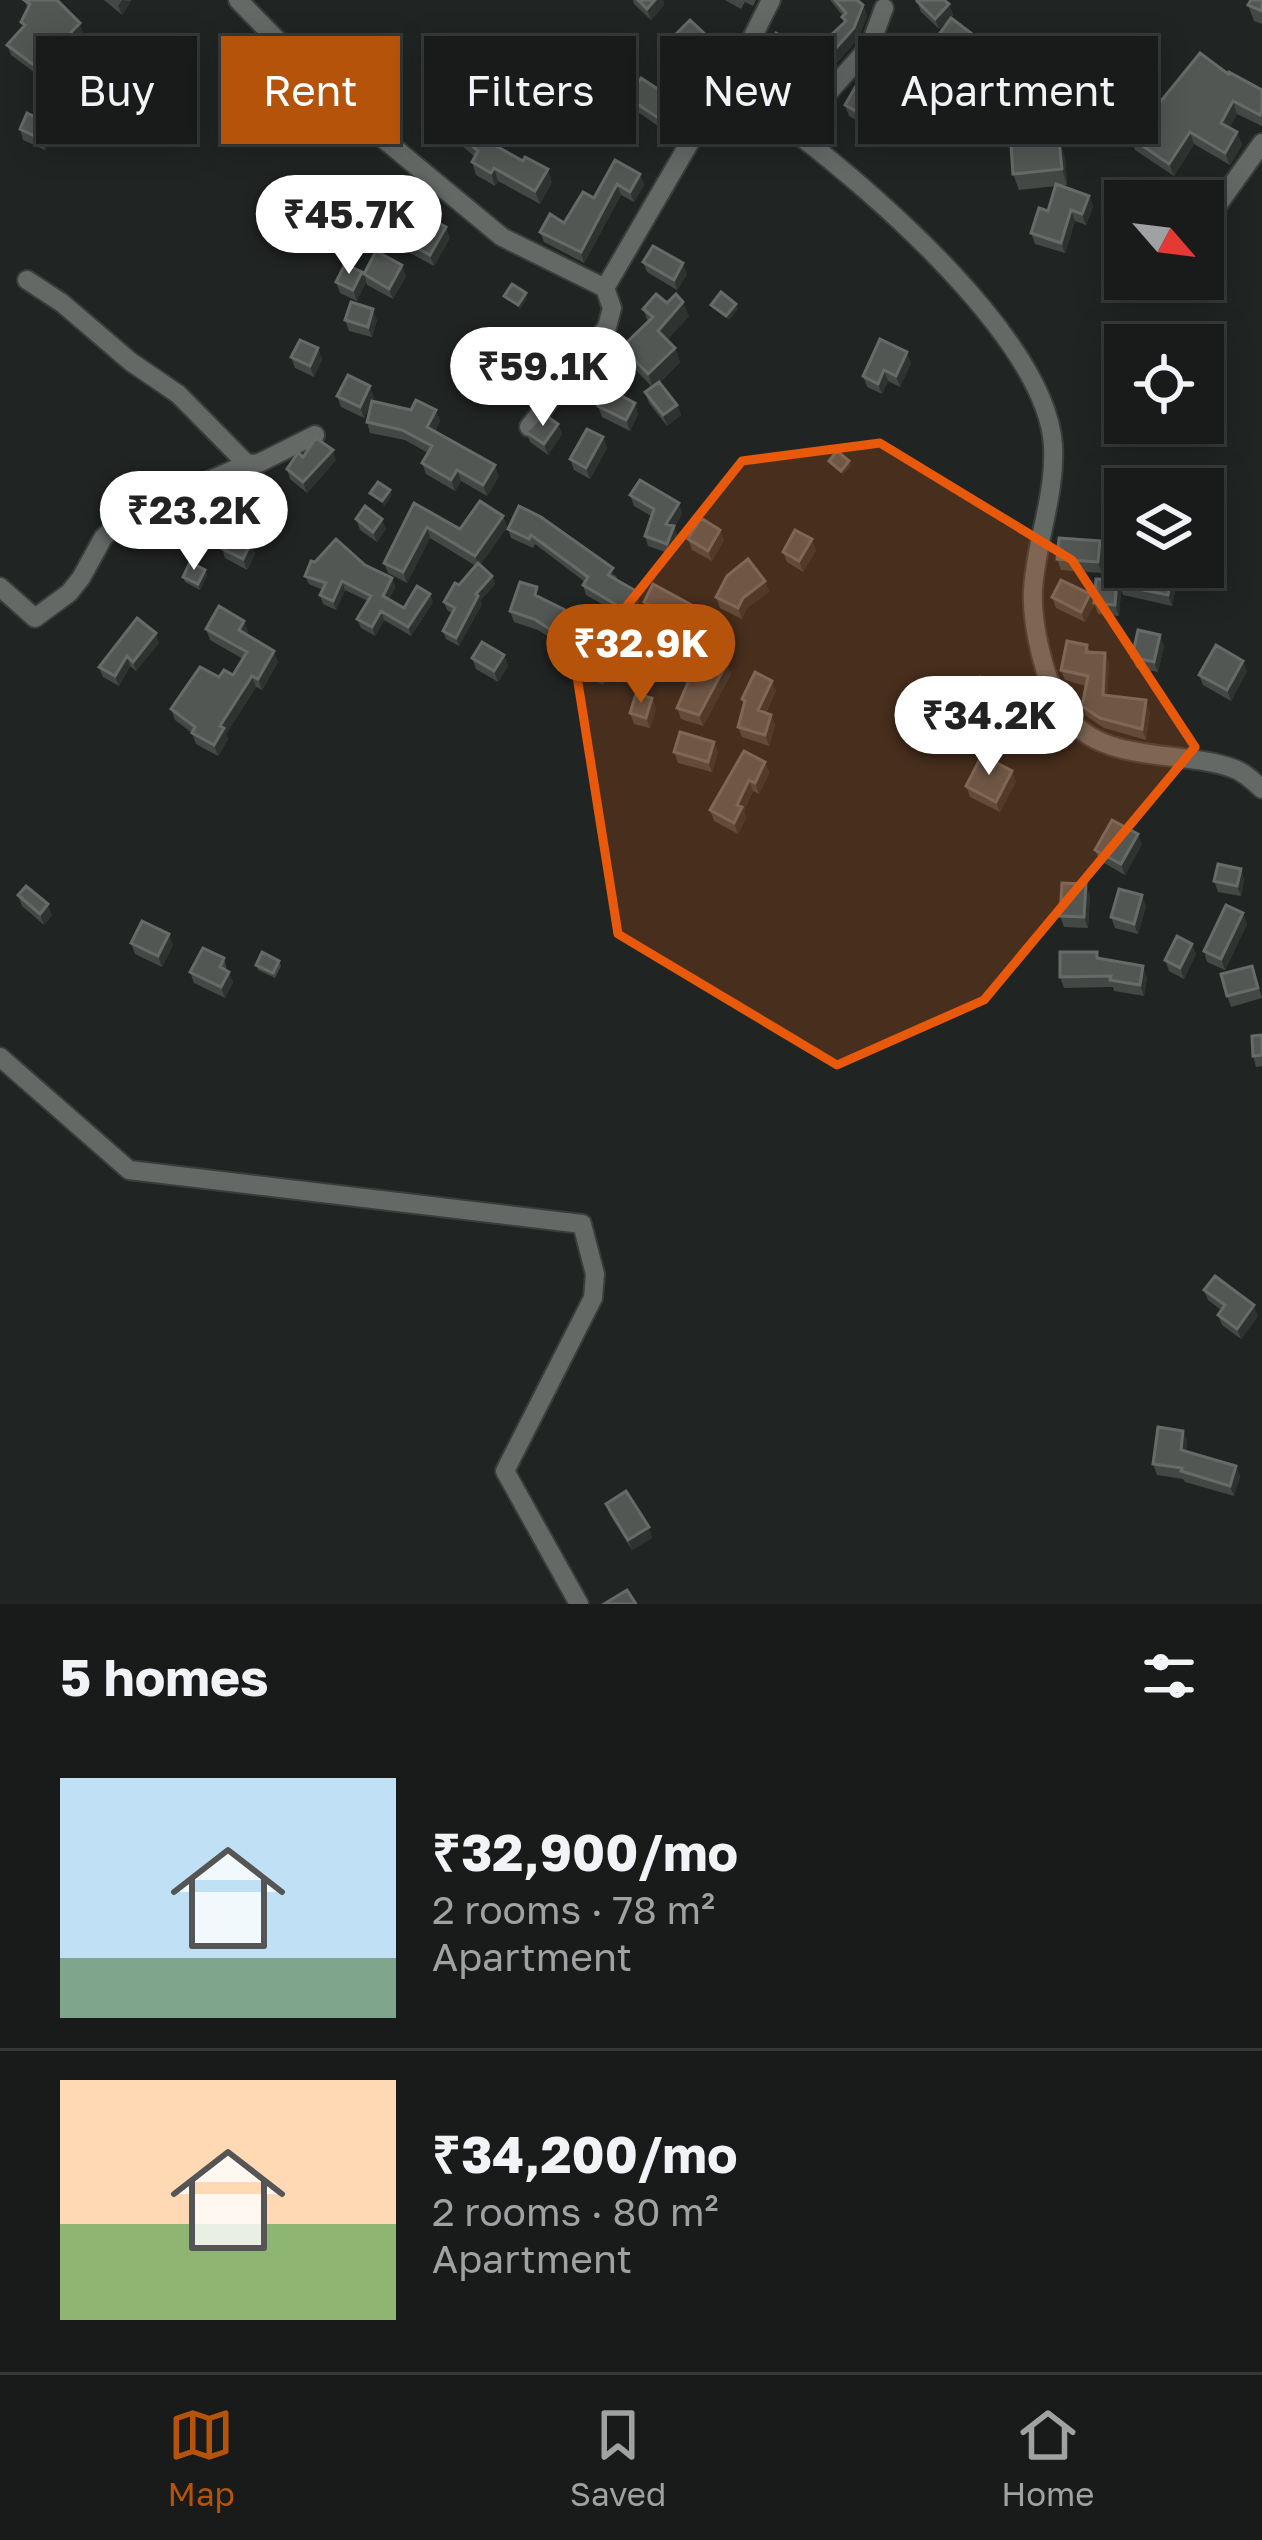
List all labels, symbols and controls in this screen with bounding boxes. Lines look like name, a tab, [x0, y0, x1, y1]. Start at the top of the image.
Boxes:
chip: Buy	[36, 36, 197, 144]
chip: Rent	[221, 36, 400, 144]
chip: Filters	[424, 36, 636, 144]
chip: New	[660, 36, 834, 144]
chip: Apartment	[858, 36, 1158, 144]
pin: ₹45.7K	[251, 175, 447, 277]
north arrow	[1104, 180, 1224, 300]
map controls	[1104, 180, 1224, 588]
text: ₹45.7K	[283, 190, 415, 237]
button: locate	[1104, 324, 1224, 444]
pin: ₹59.1K	[445, 327, 641, 429]
text: ₹59.1K	[477, 342, 609, 389]
button: layers	[1104, 468, 1224, 588]
pin: ₹23.2K	[96, 471, 292, 573]
text: ₹23.2K	[127, 486, 261, 533]
pin: ₹32.9K	[543, 604, 739, 706]
text: ₹32.9K	[573, 619, 709, 666]
pin: ₹34.2K	[891, 676, 1087, 778]
text: ₹34.2K	[921, 691, 1057, 738]
icon: filters	[1136, 1643, 1202, 1709]
text: 5 homes	[60, 1646, 269, 1707]
text: ₹32,900/mo	[432, 1821, 738, 1882]
icon: home	[156, 1826, 300, 1970]
text: 2 rooms · 78 m²	[432, 1886, 715, 1933]
text: Apartment	[432, 1933, 632, 1980]
text: ₹34,200/mo	[432, 2123, 738, 2184]
icon: home	[156, 2128, 300, 2272]
text: 2 rooms · 80 m²	[432, 2188, 719, 2235]
text: Apartment	[432, 2235, 632, 2282]
tab: Map	[168, 2402, 235, 2513]
tab: Saved	[570, 2402, 666, 2513]
tab: Home	[1001, 2402, 1094, 2513]

